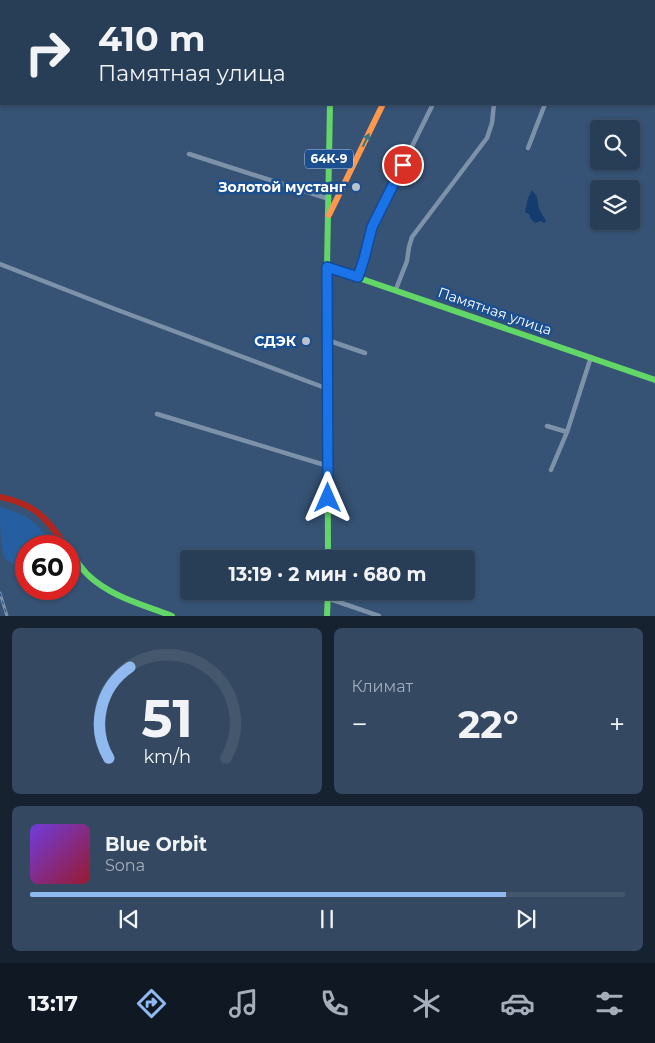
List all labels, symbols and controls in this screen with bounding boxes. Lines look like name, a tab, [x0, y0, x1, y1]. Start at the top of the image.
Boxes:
text: 410 m	[98, 17, 205, 60]
icon: right	[15, 20, 80, 85]
text: Памятная улица	[98, 60, 286, 87]
map controls	[590, 120, 640, 230]
button: search	[590, 120, 640, 170]
one-way arrow	[362, 133, 370, 147]
pin	[382, 144, 424, 186]
road number: 64К-9	[305, 150, 353, 168]
icon: arrive	[389, 151, 417, 179]
place label: Золотой мустанг	[217, 178, 347, 196]
button: layers	[590, 180, 640, 230]
marker: Золотой мустанг	[350, 181, 362, 193]
street label: Памятная улица	[436, 283, 554, 339]
place label: СДЭК	[254, 332, 297, 350]
marker: СДЭК	[300, 335, 312, 347]
position arrow	[301, 471, 353, 523]
speed limit sign: 60	[15, 535, 80, 600]
text: 13:19 · 2 мин · 680 m	[229, 563, 426, 586]
text: Климат	[352, 677, 413, 696]
text: 51	[141, 687, 192, 750]
text: 22°	[458, 701, 519, 748]
text: −	[352, 707, 368, 741]
text: +	[609, 707, 625, 741]
text: km/h	[143, 746, 191, 767]
text: Blue Orbit	[105, 833, 207, 856]
text: Sona	[105, 856, 145, 875]
icon: previous	[115, 905, 143, 933]
icon: pause	[313, 905, 341, 933]
icon: next	[512, 905, 540, 933]
icon: directions	[134, 986, 169, 1021]
icon: music	[226, 986, 261, 1021]
icon: phone	[317, 986, 352, 1021]
icon: climate	[409, 986, 444, 1021]
icon: car	[500, 986, 535, 1021]
icon: filters	[592, 986, 627, 1021]
text: 13:17	[28, 990, 78, 1017]

